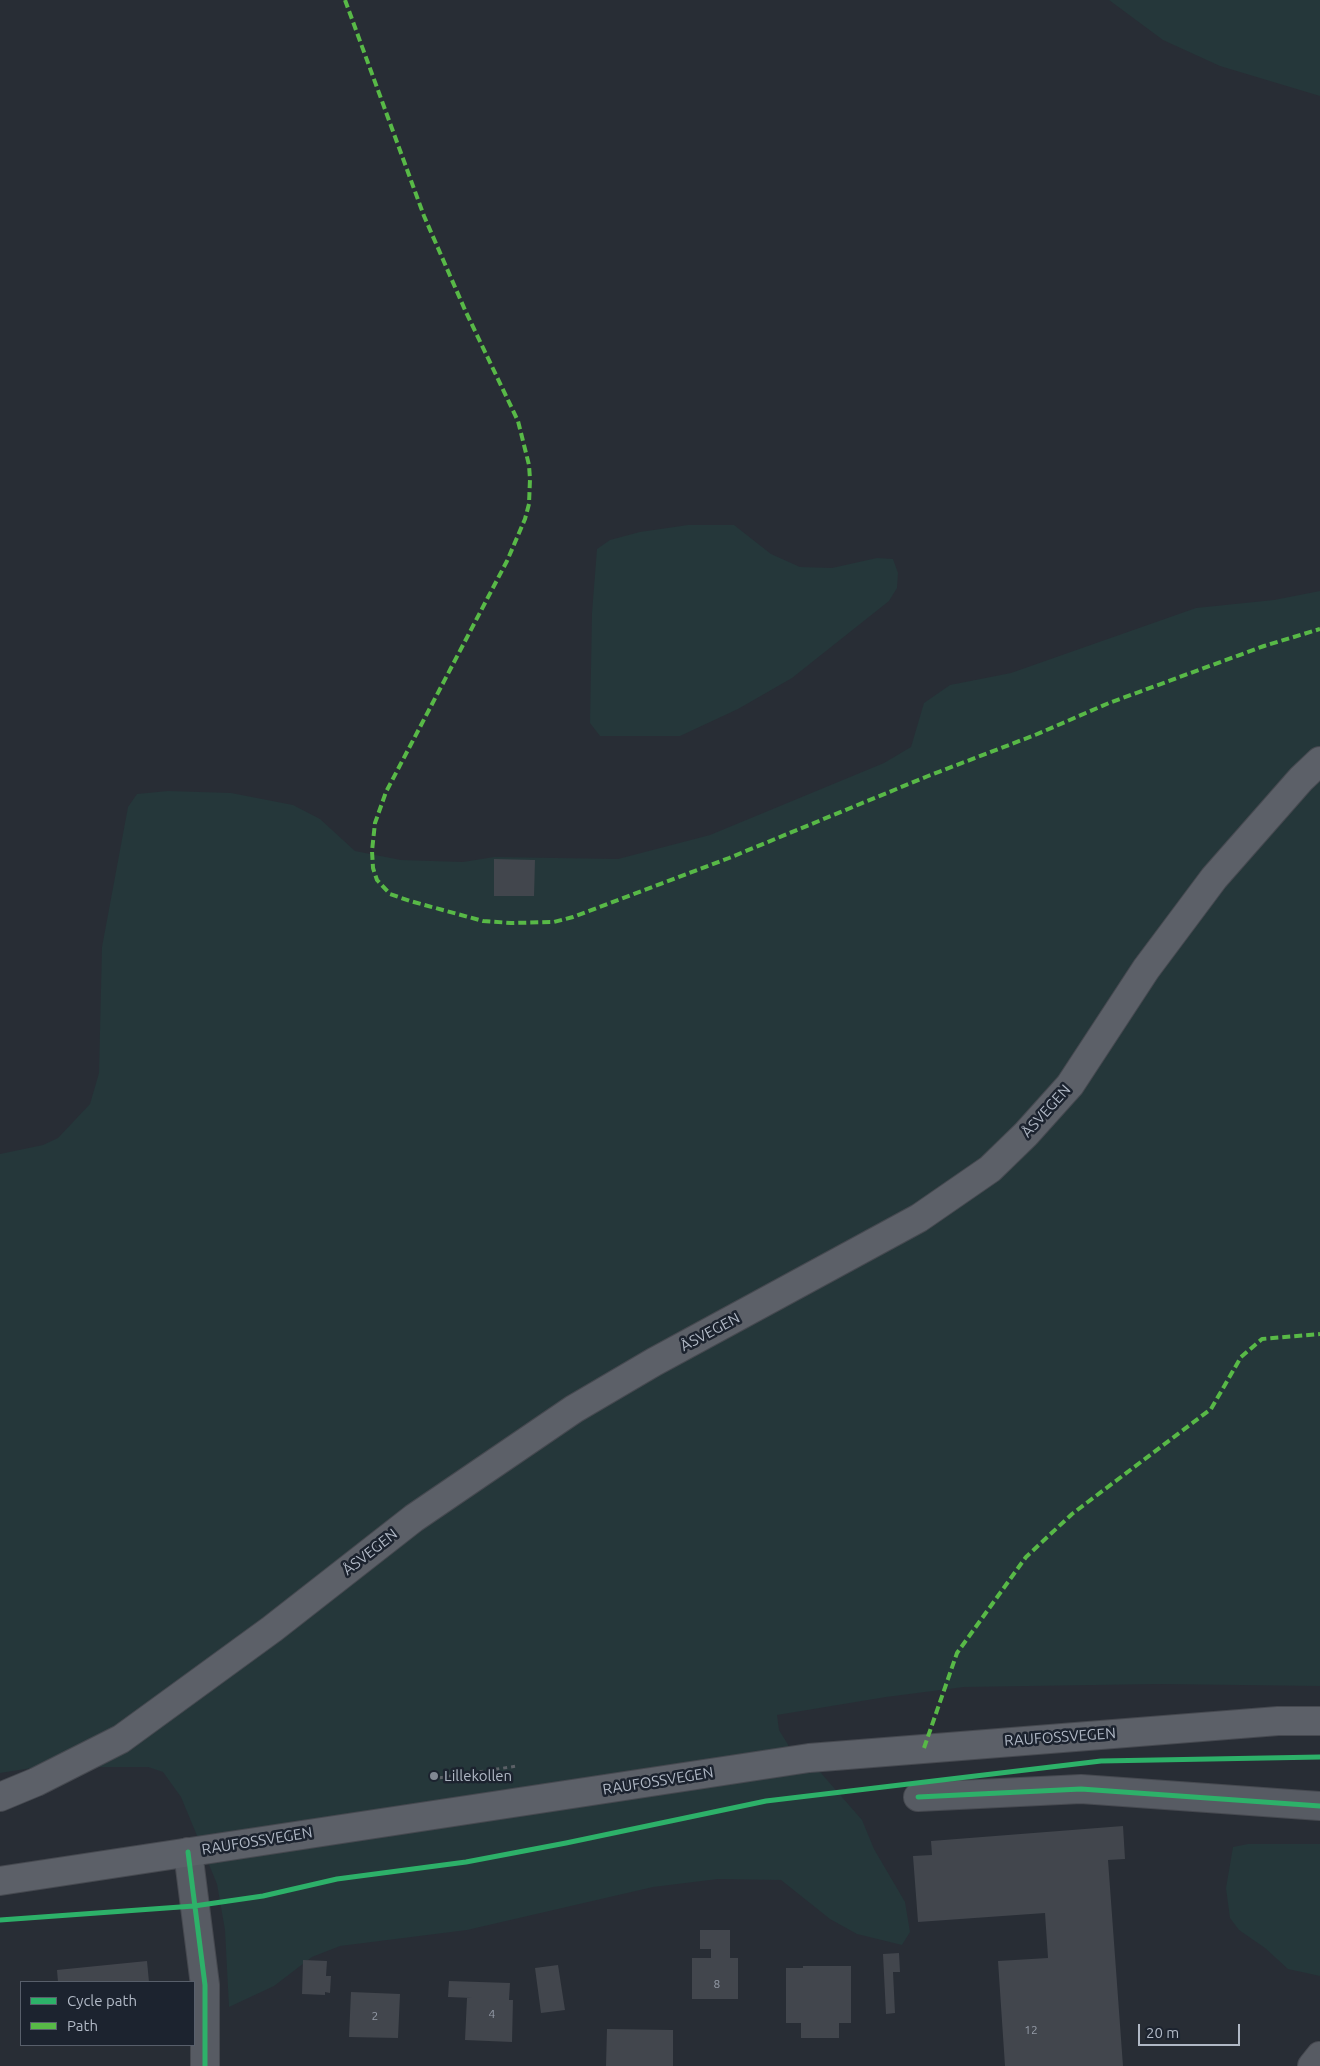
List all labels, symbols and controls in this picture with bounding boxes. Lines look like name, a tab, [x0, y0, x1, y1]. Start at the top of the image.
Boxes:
street label: ÅSVEGEN	[1018, 1081, 1074, 1141]
street label: ÅSVEGEN	[677, 1309, 743, 1355]
street label: ÅSVEGEN	[339, 1525, 401, 1579]
street label: RAUFOSSVEGEN	[1004, 1724, 1116, 1750]
street label: RAUFOSSVEGEN	[601, 1763, 715, 1799]
place label: Lillekollen	[444, 1767, 512, 1785]
marker: Lillekollen	[428, 1770, 440, 1782]
street label: RAUFOSSVEGEN	[200, 1823, 314, 1859]
house number: 8	[714, 1977, 720, 1991]
legend	[20, 1981, 195, 2046]
text: Cycle path	[67, 1992, 137, 2009]
house number: 4	[489, 2007, 495, 2021]
house number: 2	[372, 2009, 378, 2023]
scale bar	[1140, 2014, 1242, 2046]
text: Path	[67, 2017, 98, 2034]
house number: 12	[1024, 2023, 1038, 2037]
text: 20 m	[1146, 2024, 1179, 2041]

